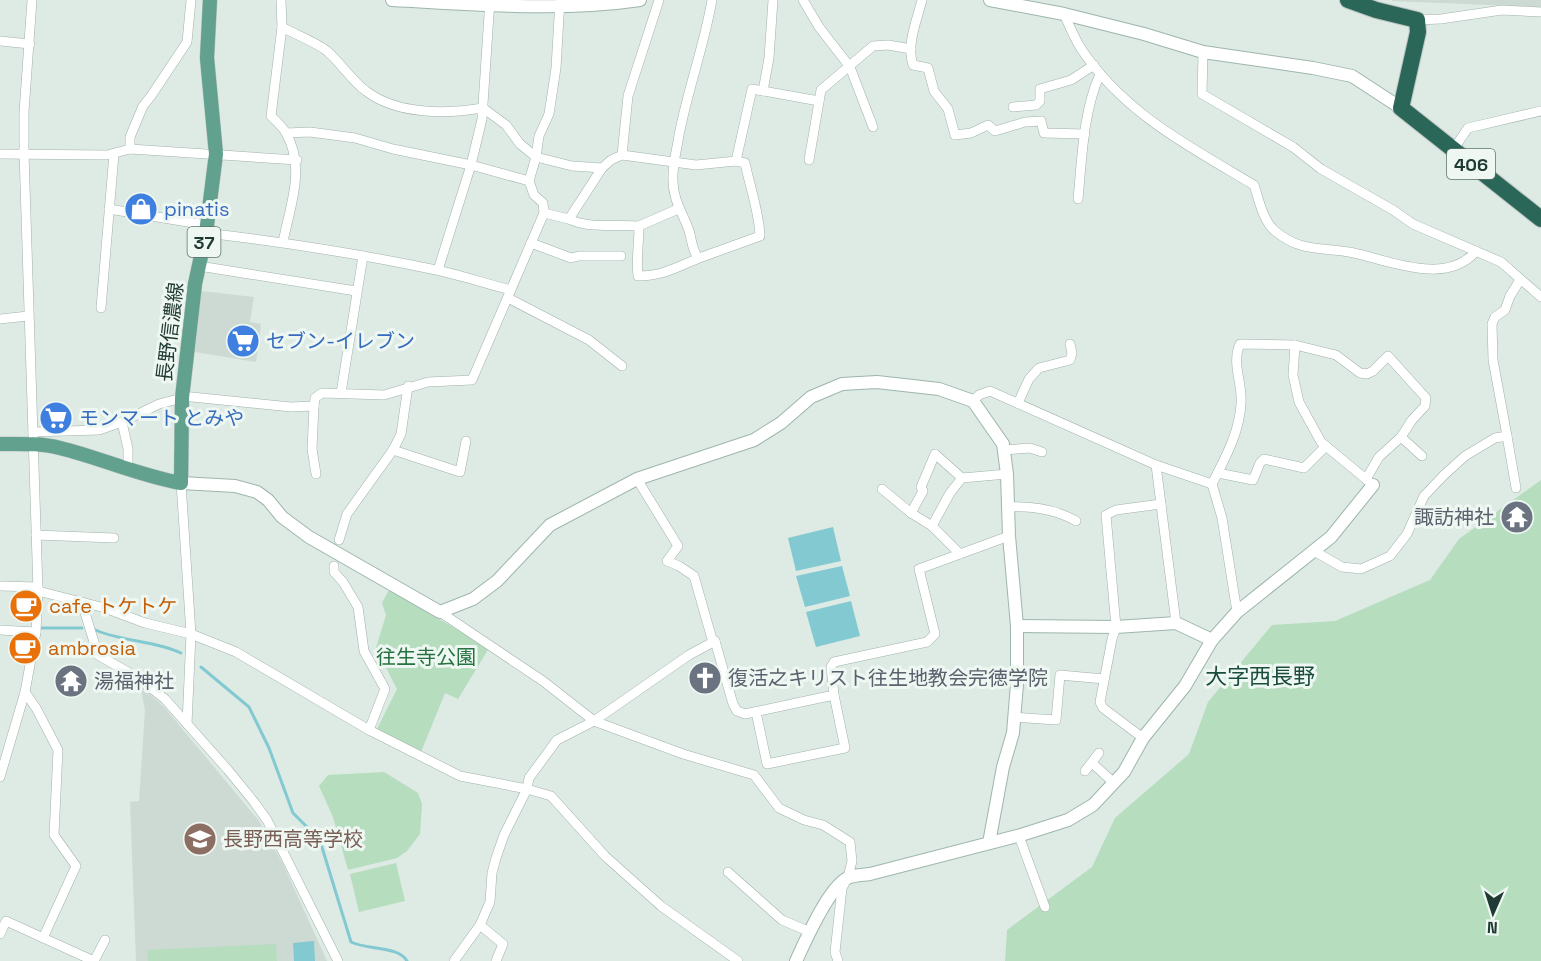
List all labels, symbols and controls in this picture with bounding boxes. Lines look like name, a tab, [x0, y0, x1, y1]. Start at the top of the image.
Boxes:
road number: 406	[1447, 149, 1495, 179]
shop icon: pinatis	[123, 191, 159, 227]
place label: pinatis	[164, 196, 230, 222]
road number: 37	[188, 227, 220, 257]
street label: 長野信濃線	[151, 281, 189, 383]
supermarket icon: セブン-イレブン	[225, 323, 261, 359]
place label: セブン-イレブン	[266, 328, 415, 354]
supermarket icon: モンマート とみや	[38, 400, 74, 436]
place label: モンマート とみや	[79, 405, 244, 431]
temple icon: 諏訪神社	[1499, 499, 1535, 535]
place label: 諏訪神社	[1414, 504, 1494, 530]
cafe icon: cafe トケトケ	[8, 588, 44, 624]
place label: cafe トケトケ	[49, 593, 177, 619]
cafe icon: ambrosia	[7, 630, 43, 666]
place label: ambrosia	[48, 635, 136, 661]
park label: 往生寺公園	[376, 644, 476, 670]
church icon: 復活之キリスト往生地教会完徳学院	[687, 660, 723, 696]
district label: 大字西長野	[1205, 662, 1315, 690]
temple icon: 湯福神社	[53, 663, 89, 699]
place label: 復活之キリスト往生地教会完徳学院	[728, 665, 1048, 691]
place label: 湯福神社	[94, 668, 174, 694]
school or university icon: 長野西高等学校	[182, 821, 218, 857]
place label: 長野西高等学校	[223, 826, 363, 852]
north arrow	[1463, 883, 1523, 943]
text: N	[1486, 917, 1498, 938]

